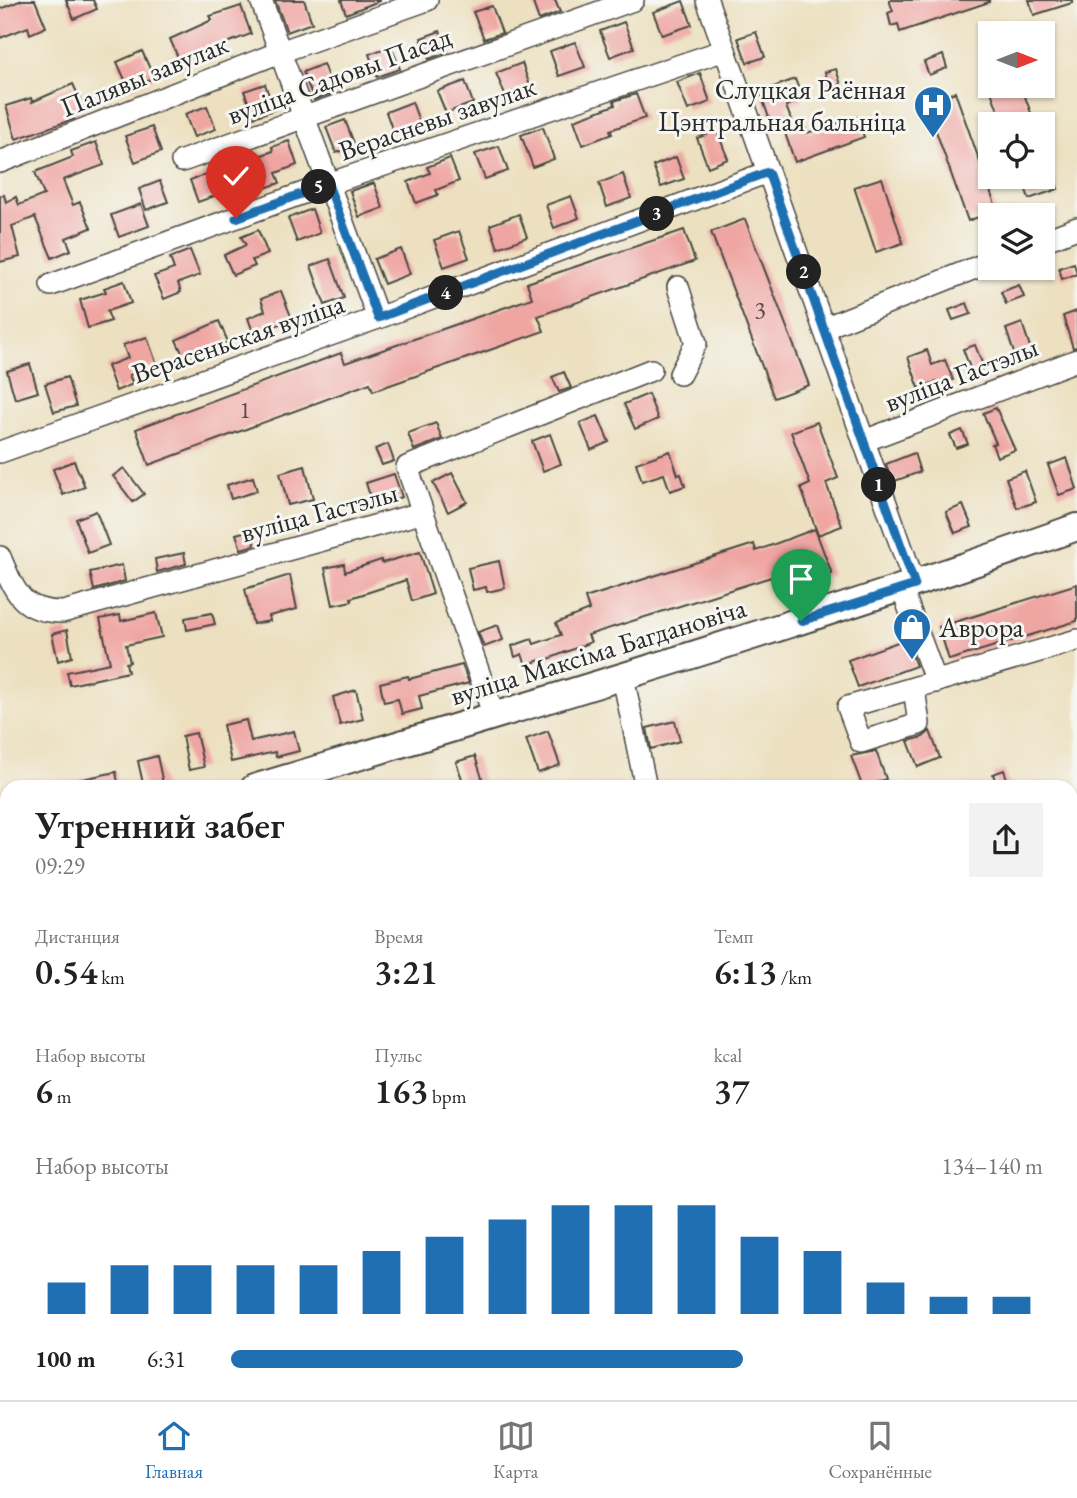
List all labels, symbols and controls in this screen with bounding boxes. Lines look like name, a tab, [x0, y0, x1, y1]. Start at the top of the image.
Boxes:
street label: вуліца Садовы Пасад	[222, 18, 456, 132]
north arrow	[978, 21, 1055, 98]
map controls	[978, 21, 1055, 280]
street label: Палявы завулак	[55, 25, 233, 125]
street label: Верасневы завулак	[334, 67, 540, 169]
place label: Слуцкая Раённая Цэнтральная бальніца	[658, 71, 907, 139]
hospital icon: Слуцкая Раённая Цэнтральная бальніца	[912, 84, 954, 139]
button: locate	[978, 112, 1055, 189]
pin	[206, 146, 266, 218]
icon: check	[217, 157, 255, 195]
pin: 5	[302, 170, 336, 204]
text: 5	[313, 174, 324, 199]
pin: 3	[640, 196, 674, 232]
text: 3	[651, 201, 662, 226]
button: layers	[978, 203, 1055, 280]
pin: 2	[786, 254, 822, 290]
text: 2	[798, 259, 809, 284]
pin: 4	[428, 276, 464, 310]
text: 4	[440, 280, 451, 305]
street label: Верасеньская вуліца	[127, 285, 350, 391]
house number: 3	[754, 294, 766, 325]
street label: вуліца Гастэлы	[879, 328, 1043, 420]
house number: 1	[239, 394, 251, 425]
pin: 1	[862, 468, 896, 503]
text: 1	[873, 472, 884, 497]
street label: вуліца Гастэлы	[236, 474, 402, 550]
pin	[771, 549, 831, 621]
icon: arrive	[782, 560, 820, 598]
street label: вуліца Максіма Багдановіча	[446, 589, 751, 713]
shop icon: Аврора	[891, 606, 933, 661]
place label: Аврора	[938, 609, 1025, 645]
text: Утренний забег	[35, 800, 285, 849]
button: share	[969, 803, 1043, 877]
text: 09:29	[35, 851, 85, 881]
text: Дистанция	[35, 924, 120, 949]
text: Время	[374, 924, 423, 949]
text: Темп	[714, 924, 753, 949]
text: 0.54	[35, 949, 97, 994]
text: 3:21	[374, 949, 438, 994]
text: 6:13	[714, 949, 777, 994]
text: km	[97, 965, 125, 990]
text: /km	[777, 965, 812, 990]
text: Набор высоты	[35, 1043, 146, 1068]
text: Пульс	[374, 1043, 422, 1068]
text: kcal	[714, 1043, 742, 1068]
text: 6	[35, 1068, 53, 1113]
text: 163	[374, 1068, 428, 1113]
text: 37	[714, 1068, 750, 1113]
text: m	[53, 1084, 72, 1109]
text: bpm	[428, 1084, 466, 1109]
text: Набор высоты	[35, 1151, 169, 1181]
text: 134–140 m	[942, 1151, 1043, 1181]
text: 100 m	[35, 1344, 96, 1374]
text: 6:31	[147, 1344, 186, 1374]
tab: Главная	[145, 1417, 203, 1484]
tab: Карта	[493, 1417, 538, 1484]
tab: Сохранённые	[828, 1417, 932, 1484]

